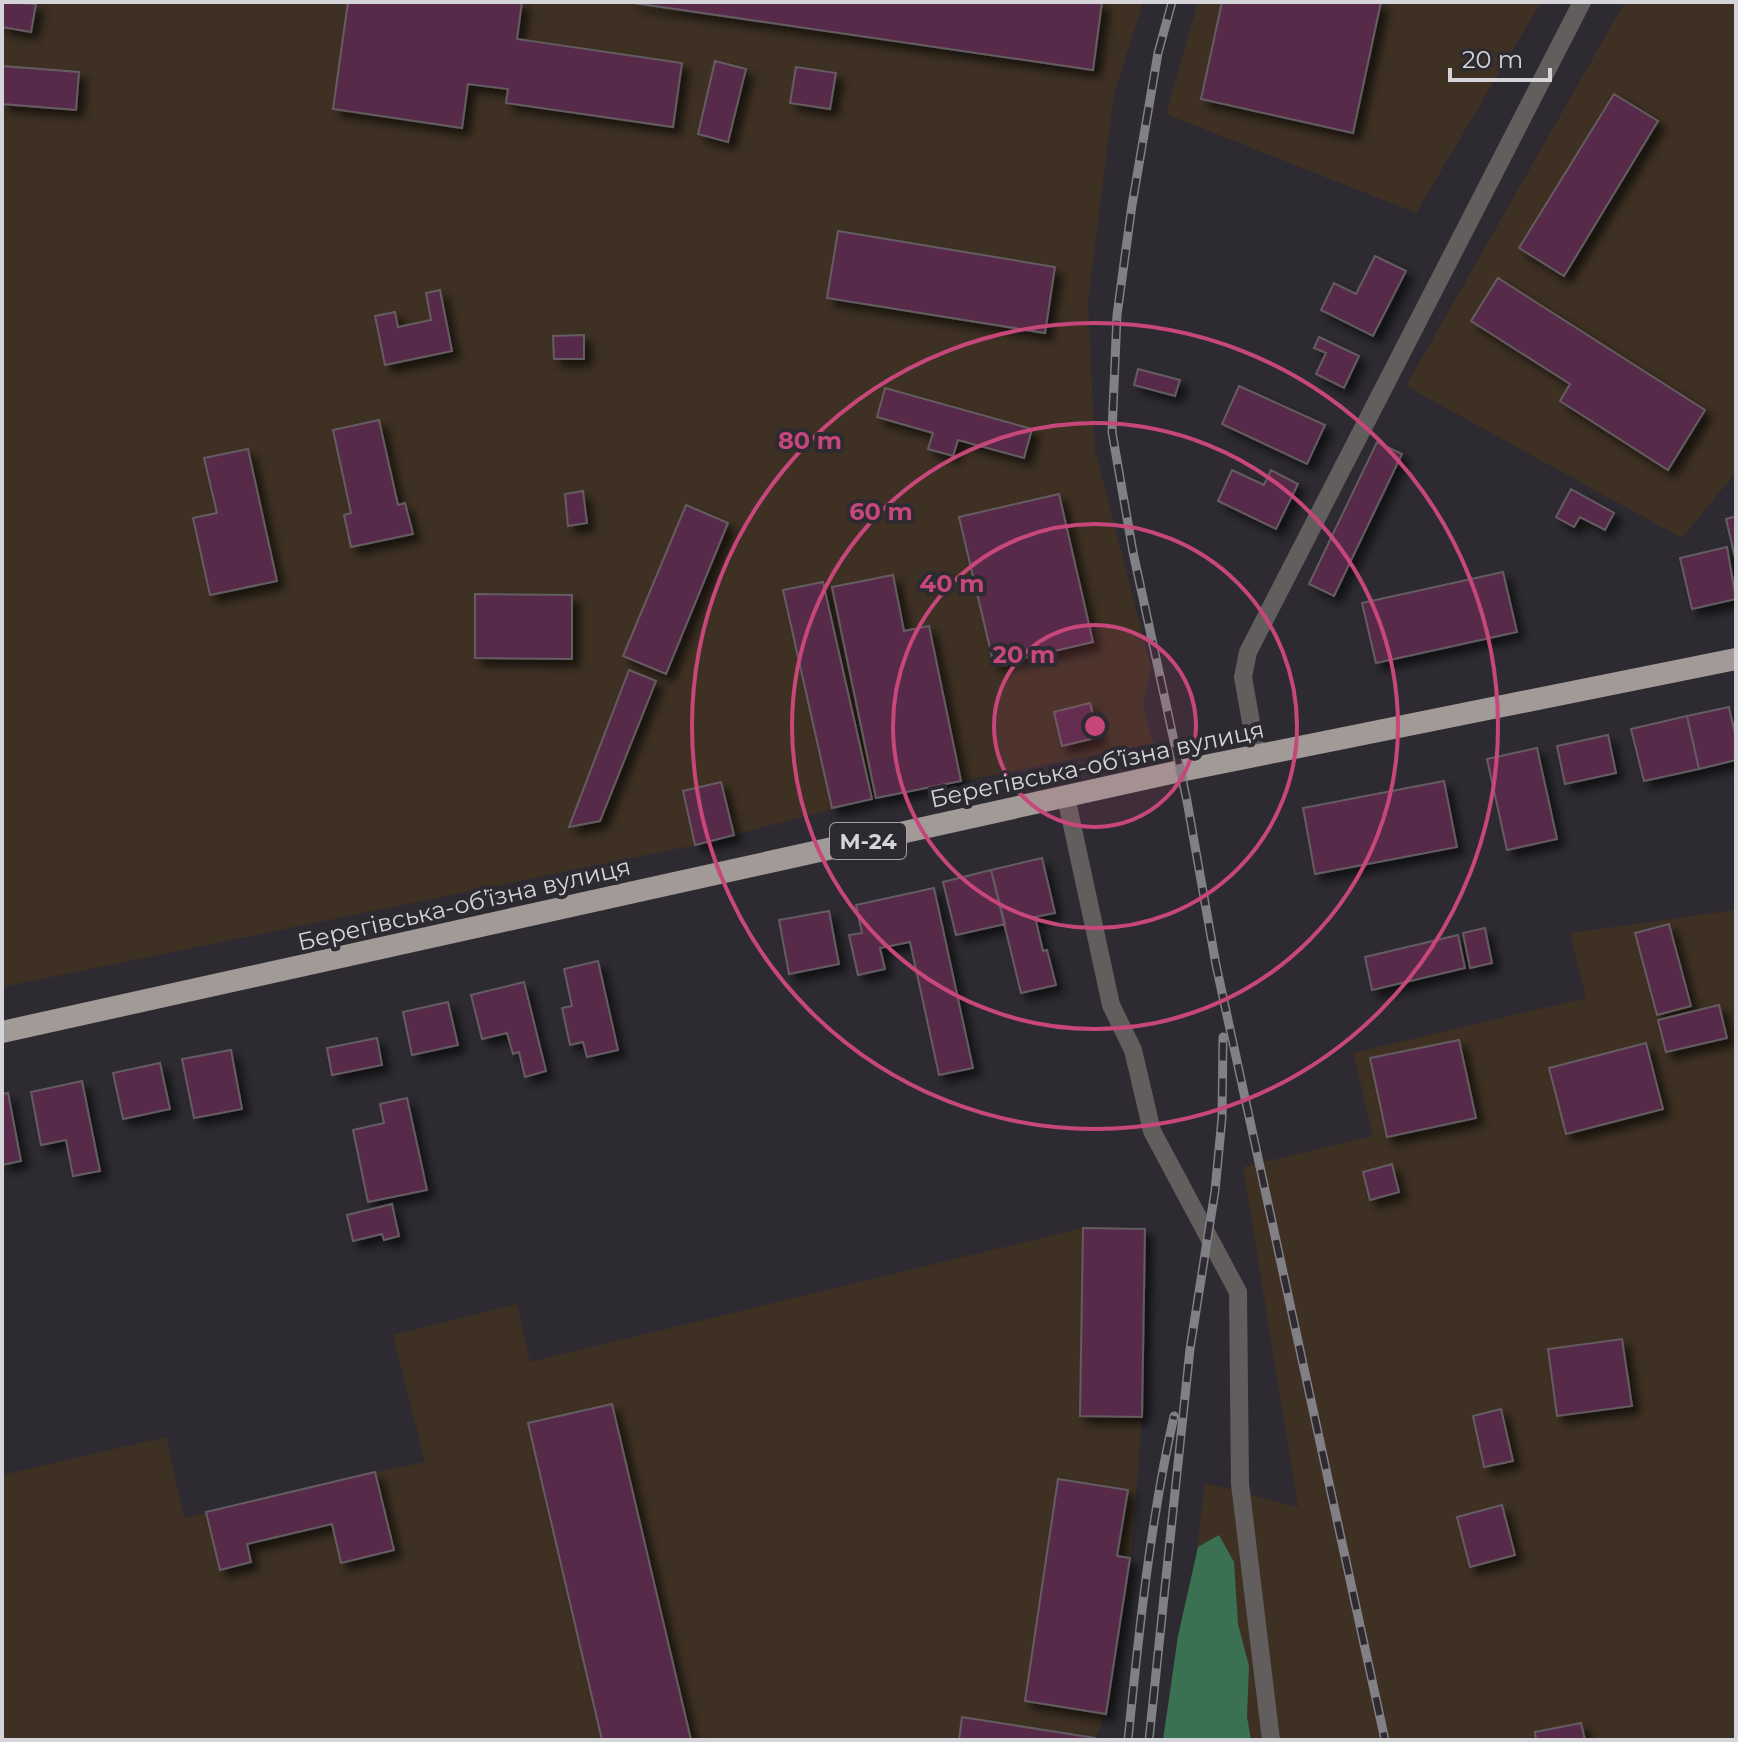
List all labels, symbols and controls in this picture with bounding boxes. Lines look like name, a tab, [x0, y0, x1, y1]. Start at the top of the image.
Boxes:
scale bar	[1450, 32, 1550, 82]
text: 20 m	[1462, 45, 1523, 74]
text: 80 m	[778, 426, 842, 455]
text: 60 m	[849, 497, 913, 526]
text: 40 m	[920, 569, 984, 598]
text: 20 m	[993, 640, 1055, 669]
centre of rings	[1081, 712, 1109, 740]
street label: Берегівська-обʼїзна вулиця	[927, 714, 1267, 814]
road number: М-24	[830, 823, 906, 859]
street label: Берегівська-обʼїзна вулиця	[295, 852, 633, 956]

